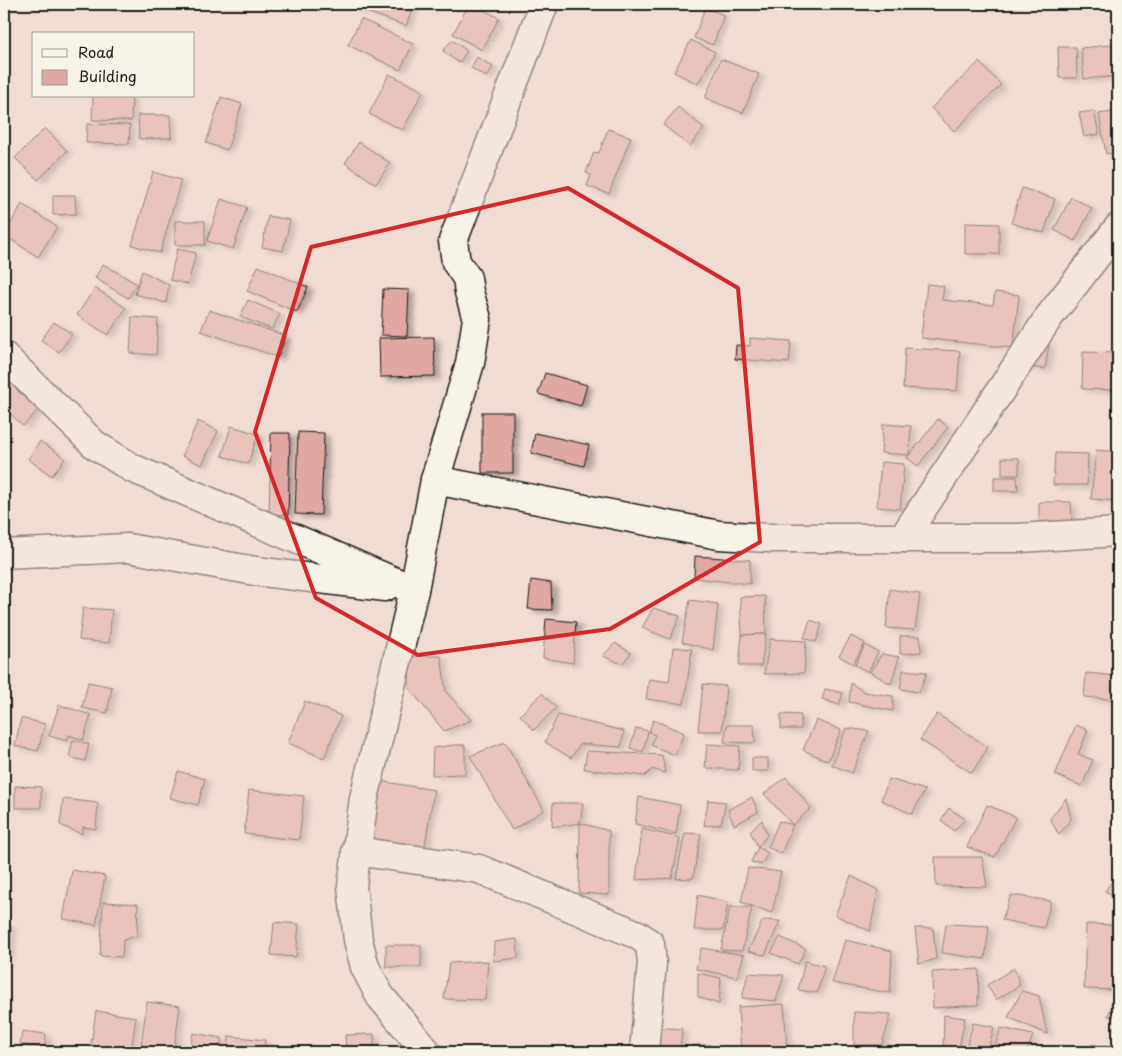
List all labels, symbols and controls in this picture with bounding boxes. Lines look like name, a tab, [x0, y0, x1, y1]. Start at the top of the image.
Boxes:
legend	[32, 32, 195, 98]
text: Road	[78, 40, 114, 63]
text: Building	[78, 64, 137, 87]

